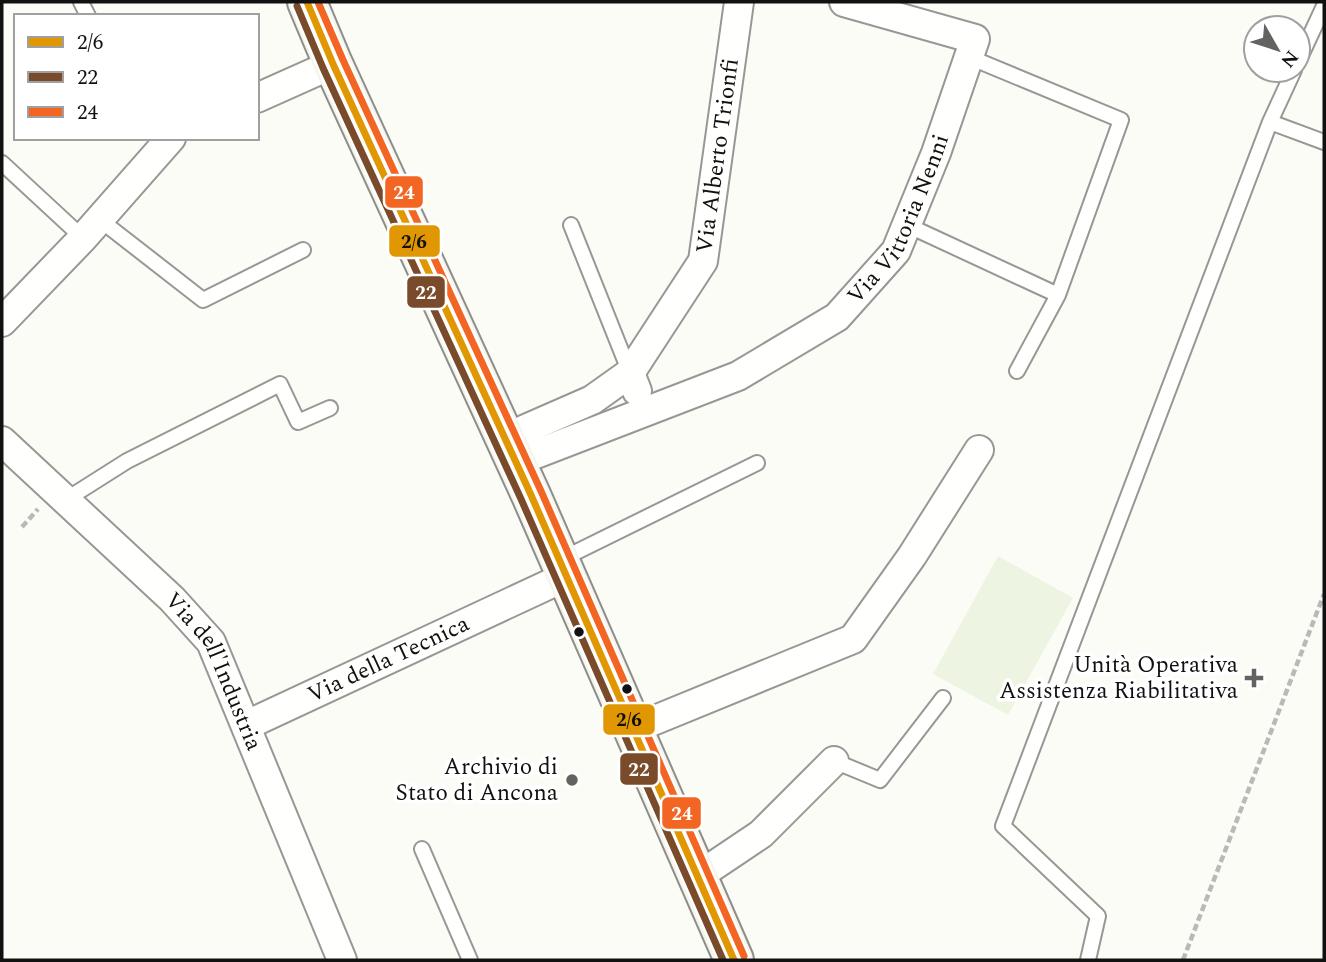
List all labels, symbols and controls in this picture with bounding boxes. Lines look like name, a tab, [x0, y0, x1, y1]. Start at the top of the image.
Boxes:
legend	[14, 14, 259, 140]
north arrow	[1242, 14, 1312, 84]
text: 2/6	[77, 27, 103, 59]
text: N	[1273, 44, 1305, 74]
street label: Via Alberto Trionfi	[687, 56, 749, 255]
text: 22	[77, 62, 98, 94]
text: 24	[77, 97, 98, 129]
street label: Via Vittoria Nenni	[839, 130, 959, 312]
line badge: 24	[384, 175, 424, 209]
text: 24	[393, 179, 415, 208]
line badge: 2/6	[388, 224, 441, 258]
text: 2/6	[401, 228, 427, 257]
line badge: 22	[406, 275, 446, 309]
text: 22	[415, 279, 437, 308]
street label: Via dell'Industria	[156, 584, 271, 756]
street label: Via della Tecnica	[302, 606, 475, 712]
unlabelled marker	[572, 625, 586, 639]
place label: Unità Operativa Assistenza Riabilitativa	[999, 648, 1238, 709]
marker: Unità Operativa Assistenza Riabilitativa	[1244, 668, 1264, 688]
unlabelled marker	[620, 682, 634, 696]
line badge: 2/6	[602, 703, 656, 736]
text: 2/6	[616, 706, 642, 735]
place label: Archivio di Stato di Ancona	[395, 750, 558, 811]
line badge: 22	[619, 752, 659, 786]
text: 22	[628, 756, 650, 785]
marker: Archivio di Stato di Ancona	[564, 772, 580, 788]
line badge: 24	[661, 796, 702, 830]
text: 24	[671, 800, 693, 829]

